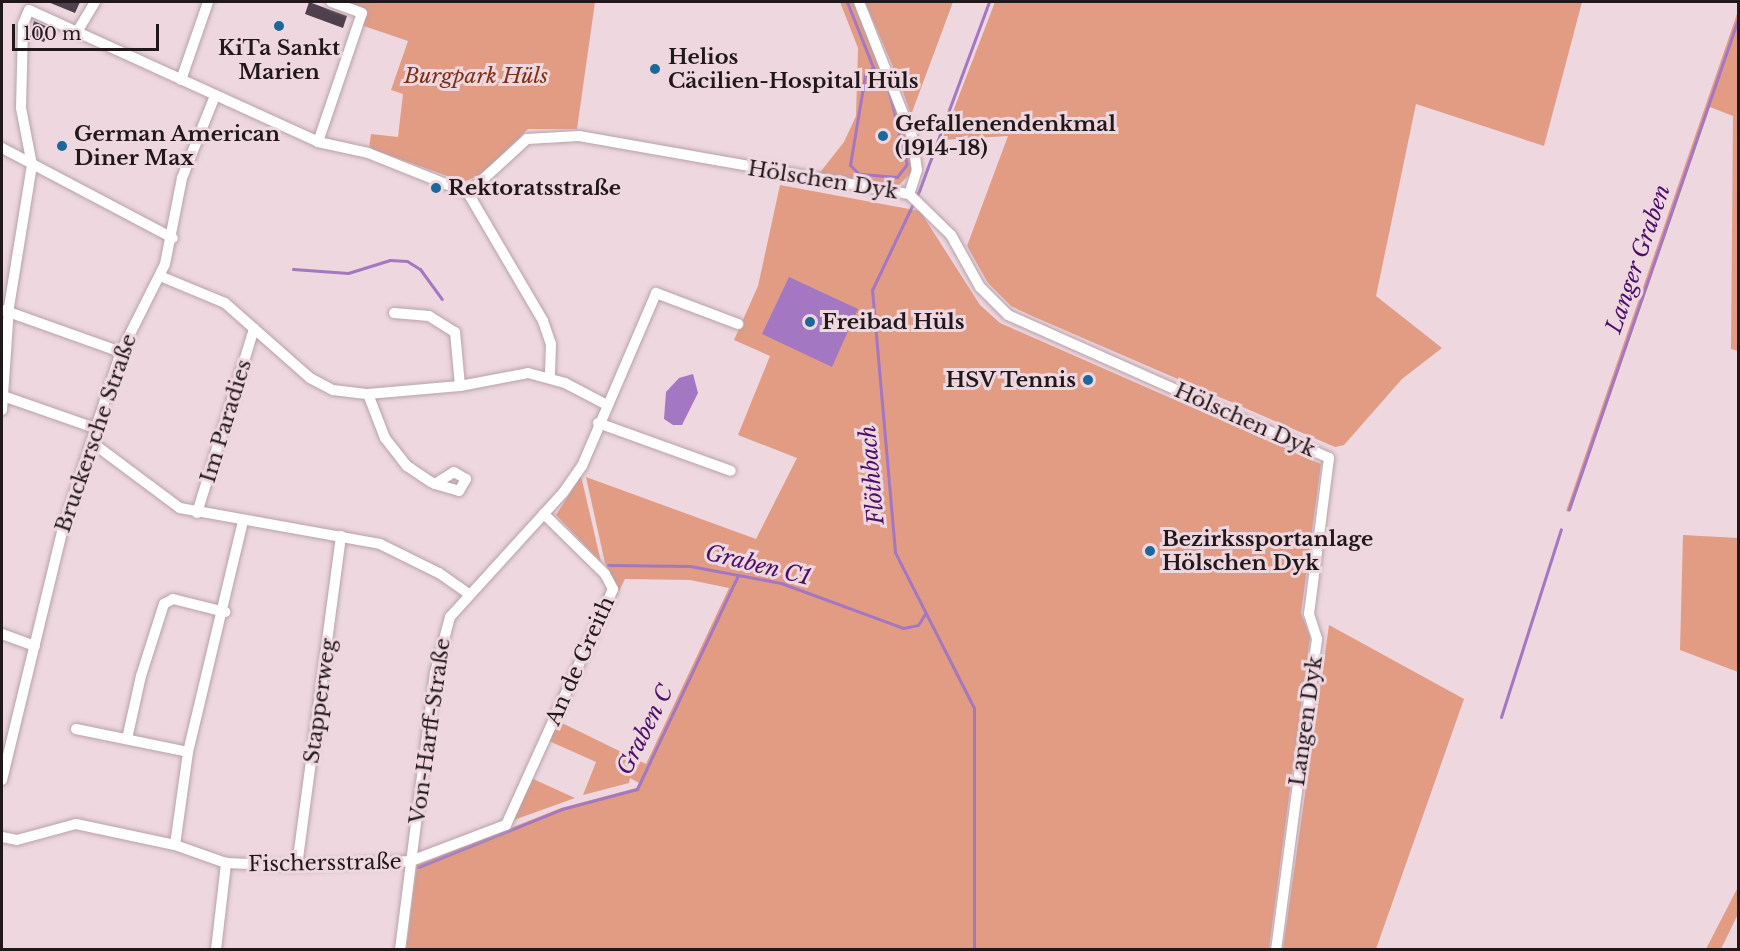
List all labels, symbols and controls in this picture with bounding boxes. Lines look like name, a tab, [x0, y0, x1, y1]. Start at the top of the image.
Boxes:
scale bar	[15, 12, 162, 50]
marker: KiTa Sankt Marien	[272, 19, 286, 33]
text: 100 m	[23, 23, 81, 45]
place label: KiTa Sankt Marien	[218, 35, 340, 85]
place label: Helios Cäcilien-Hospital Hüls	[668, 44, 919, 94]
marker: Helios Cäcilien-Hospital Hüls	[646, 60, 664, 78]
park label: Burgpark Hüls	[404, 63, 548, 89]
place label: Gefallenendenkmal (1914-18)	[895, 111, 1116, 161]
place label: German American Diner Max	[74, 121, 281, 171]
marker: Gefallenendenkmal (1914-18)	[876, 129, 890, 143]
marker: German American Diner Max	[55, 139, 69, 153]
street label: Hölschen Dyk	[746, 156, 900, 204]
place label: Rektoratsstraße	[448, 175, 621, 201]
marker: Rektoratsstraße	[429, 181, 443, 195]
water label: Langer Graben	[1600, 181, 1676, 337]
place label: Freibad Hüls	[822, 309, 965, 335]
marker: Freibad Hüls	[803, 315, 817, 329]
street label: Bruckersche Straße	[50, 330, 142, 536]
street label: Im Paradies	[195, 356, 257, 486]
place label: HSV Tennis	[944, 367, 1076, 393]
marker: HSV Tennis	[1081, 373, 1095, 387]
street label: Hölschen Dyk	[1170, 378, 1320, 462]
water label: Flöthbach	[855, 424, 889, 526]
place label: Bezirkssportanlage Hölschen Dyk	[1162, 526, 1373, 576]
water label: Graben C1	[702, 539, 814, 591]
marker: Bezirkssportanlage Hölschen Dyk	[1143, 544, 1157, 558]
street label: An de Greith	[540, 593, 620, 729]
street label: Von-Harff-Straße	[404, 636, 456, 826]
street label: Stapperweg	[299, 637, 341, 765]
street label: Langen Dyk	[1284, 654, 1328, 788]
water label: Graben C	[611, 680, 679, 780]
street label: Fischersstraße	[248, 849, 402, 877]

